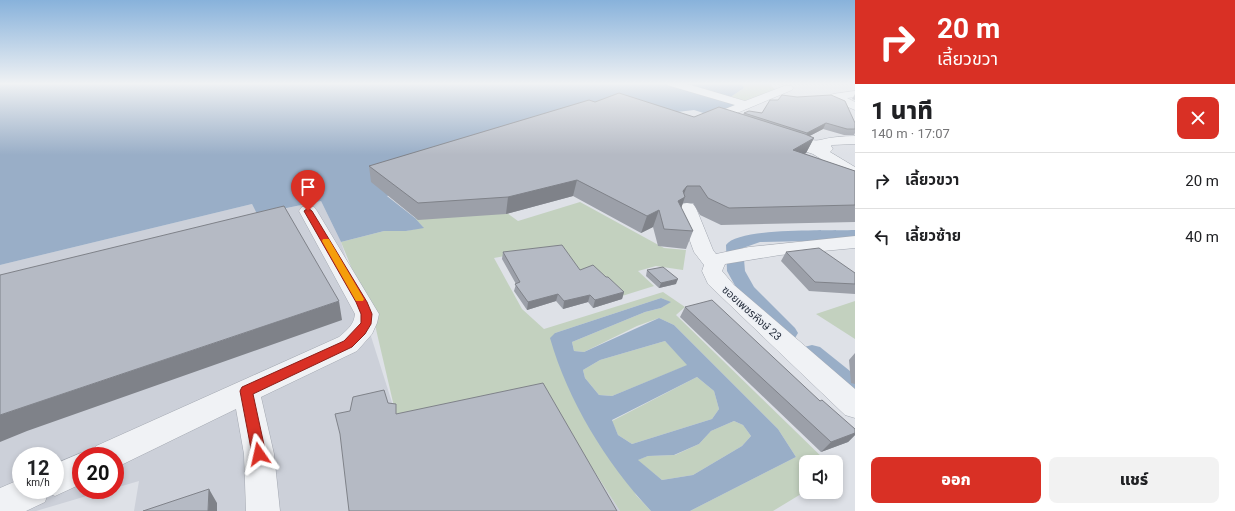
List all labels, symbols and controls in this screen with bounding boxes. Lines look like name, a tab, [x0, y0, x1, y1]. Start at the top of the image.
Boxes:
text: 20 m	[937, 12, 1000, 45]
icon: right	[871, 16, 923, 68]
text: เลี้ยวขวา	[937, 48, 998, 69]
text: 1 นาที	[871, 97, 933, 125]
button: close	[1177, 97, 1219, 139]
text: 140 m · 17:07	[871, 126, 950, 141]
pin	[291, 170, 325, 211]
icon: right	[871, 170, 893, 192]
text: เลี้ยวขวา	[905, 171, 959, 189]
text: 20 m	[1185, 172, 1219, 190]
icon: arrive	[297, 176, 319, 198]
icon: left	[871, 226, 893, 248]
text: เลี้ยวซ้าย	[905, 227, 961, 245]
text: 40 m	[1185, 228, 1219, 246]
street label: ซอยเพชรหึงษ์ 23	[719, 283, 784, 343]
position arrow	[238, 433, 280, 475]
speed limit sign: 20	[72, 447, 124, 499]
map controls	[799, 455, 843, 499]
button: sound	[799, 455, 843, 499]
text: 12	[27, 456, 49, 480]
button: ออก	[871, 457, 1041, 503]
button: แชร์	[1049, 457, 1219, 503]
text: km/h	[26, 477, 50, 488]

